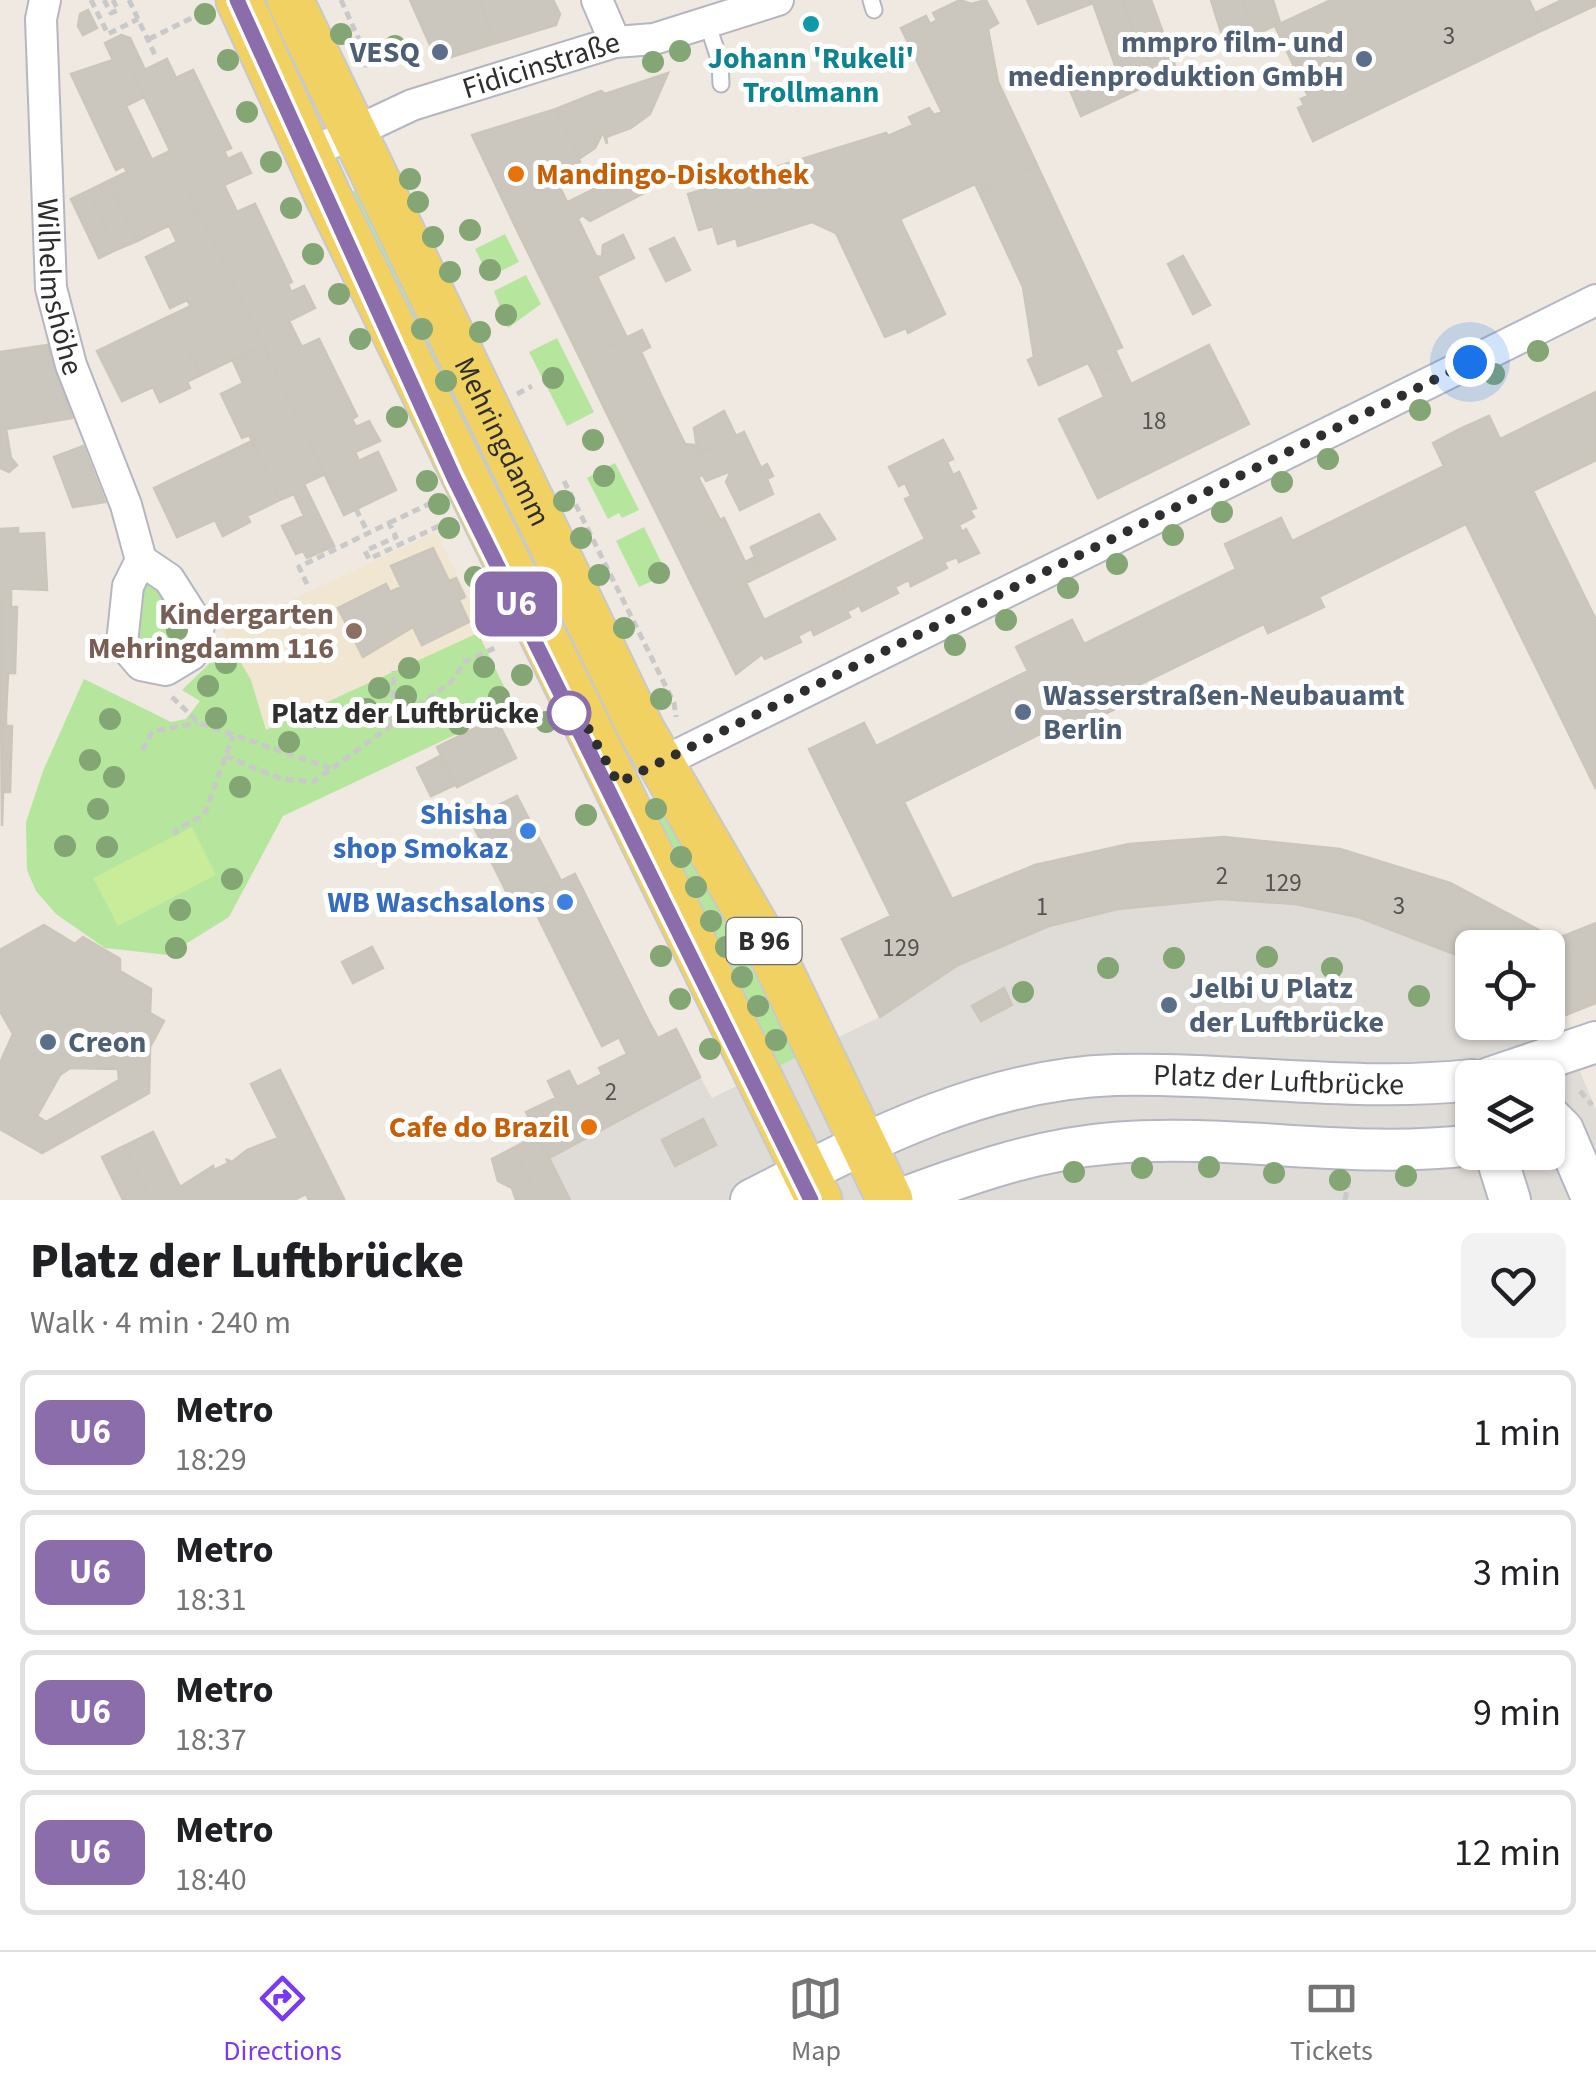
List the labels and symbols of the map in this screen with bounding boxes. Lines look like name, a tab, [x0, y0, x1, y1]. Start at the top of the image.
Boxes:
marker: Johann 'Rukeli' Trollmann	[800, 13, 822, 35]
house number: 3	[1443, 18, 1455, 54]
street label: Fidicinstraße	[457, 20, 625, 110]
place label: mmpro film- und medienproduktion GmbH	[1008, 21, 1344, 98]
place label: VESQ	[349, 31, 420, 74]
place label: Johann 'Rukeli' Trollmann	[708, 37, 914, 114]
marker: VESQ	[429, 41, 451, 63]
marker: mmpro film- und medienproduktion GmbH	[1353, 48, 1375, 70]
place label: Mandingo-Diskothek	[536, 153, 810, 196]
marker: Mandingo-Diskothek	[505, 163, 527, 185]
street label: Wilhelmshöhe	[26, 197, 94, 381]
your location	[1445, 337, 1495, 387]
street label: Mehringdamm	[443, 349, 562, 533]
house number: 18	[1142, 403, 1166, 439]
line badge: U6	[471, 572, 561, 636]
place label: Kindergarten Mehringdamm 116	[88, 593, 334, 670]
marker: Kindergarten Mehringdamm 116	[343, 620, 365, 642]
place label: Wasserstraßen-Neubauamt Berlin	[1043, 674, 1405, 751]
place label: Platz der Luftbrücke	[271, 692, 539, 735]
marker: Platz der Luftbrücke	[548, 692, 590, 734]
marker: Wasserstraßen-Neubauamt Berlin	[1012, 701, 1034, 723]
place label: Shisha shop Smokaz	[333, 793, 508, 870]
marker: Shisha shop Smokaz	[517, 820, 539, 842]
house number: 2	[1216, 858, 1228, 894]
house number: 129	[1264, 865, 1302, 901]
place label: WB Waschsalons	[327, 881, 545, 924]
house number: 3	[1393, 888, 1405, 924]
house number: 1	[1036, 889, 1048, 925]
marker: WB Waschsalons	[554, 891, 576, 913]
road number: B 96	[726, 918, 802, 964]
house number: 129	[882, 930, 920, 966]
place label: Jelbi U Platz der Luftbrücke	[1189, 967, 1384, 1044]
marker: Jelbi U Platz der Luftbrücke	[1158, 994, 1180, 1016]
place label: Creon	[68, 1021, 146, 1064]
marker: Creon	[37, 1031, 59, 1053]
street label: Platz der Luftbrücke	[1153, 1053, 1404, 1106]
house number: 2	[605, 1074, 617, 1110]
place label: Cafe do Brazil	[389, 1106, 569, 1149]
marker: Cafe do Brazil	[578, 1116, 600, 1138]

